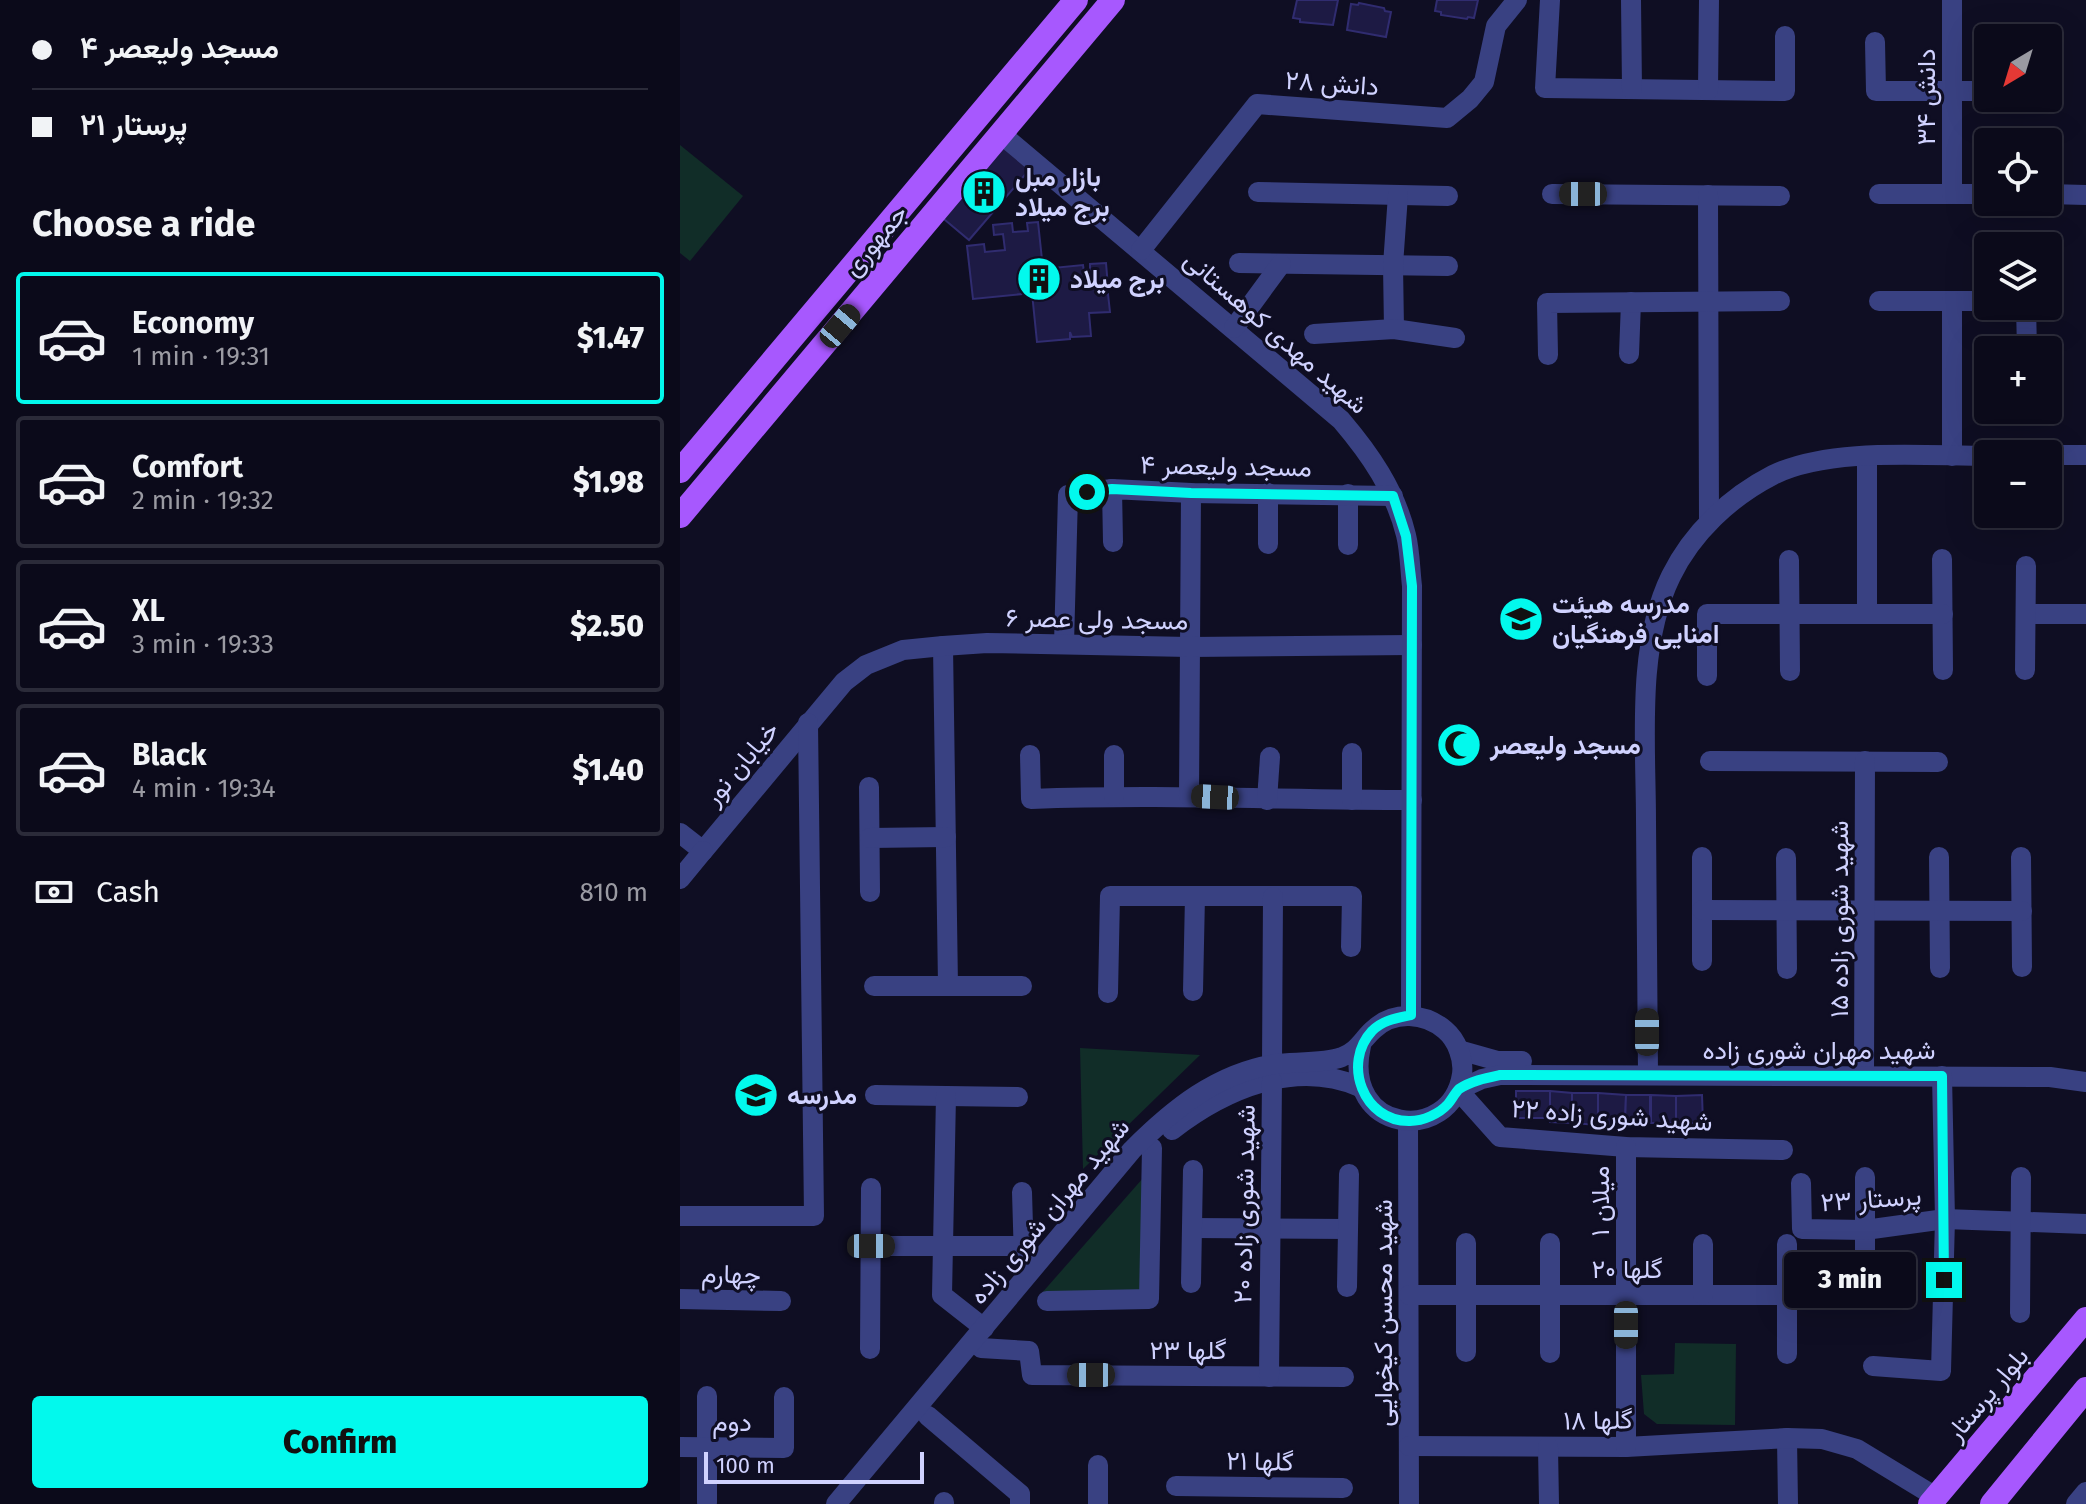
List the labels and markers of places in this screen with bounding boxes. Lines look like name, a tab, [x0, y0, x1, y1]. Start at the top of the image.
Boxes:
place label: بازار مبل برج میلاد	[1015, 162, 1110, 225]
building icon: بازار مبل برج میلاد	[960, 168, 1008, 216]
building icon: برج میلاد	[1015, 255, 1063, 303]
place label: برج میلاد	[1070, 264, 1165, 297]
place label: مدرسه هیئت امنایی فرهنگیان	[1552, 589, 1719, 650]
school or university icon: مدرسه هیئت امنایی فرهنگیان	[1497, 595, 1545, 643]
mosque icon: مسجد ولیعصر	[1435, 721, 1483, 769]
place label: مسجد ولیعصر	[1489, 730, 1641, 761]
school or university icon: مدرسه	[732, 1071, 780, 1119]
place label: مدرسه	[787, 1080, 857, 1111]

